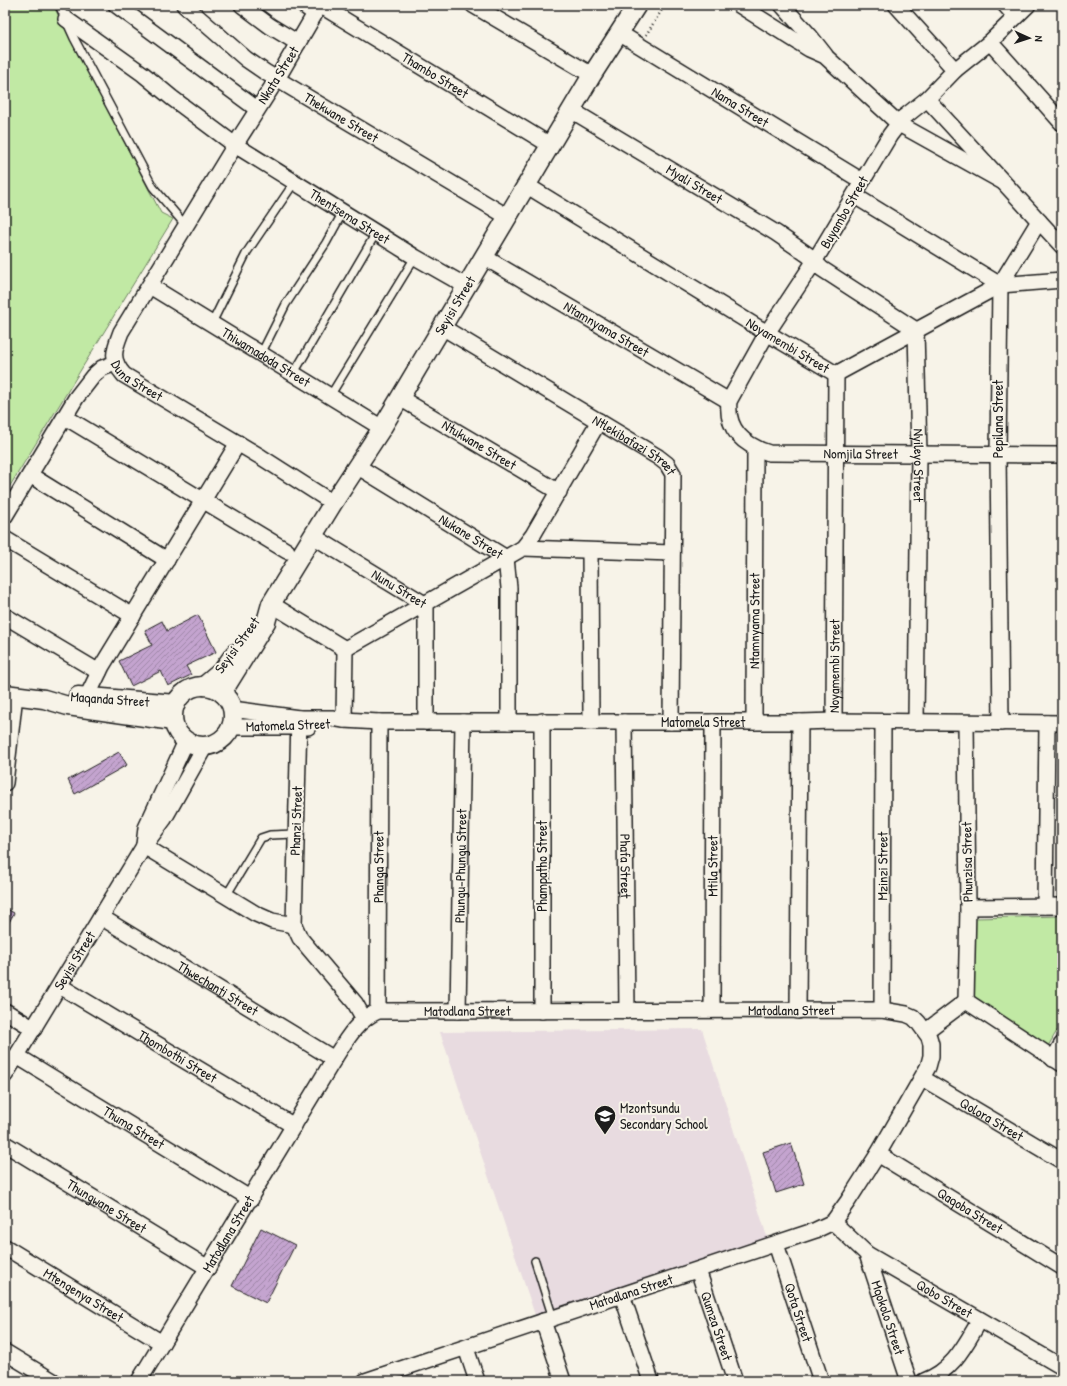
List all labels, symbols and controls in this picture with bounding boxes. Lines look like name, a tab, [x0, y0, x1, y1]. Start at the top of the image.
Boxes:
north arrow	[1009, 18, 1049, 58]
text: N	[1032, 35, 1046, 42]
street label: Nkata Street	[252, 42, 303, 107]
street label: Thambo Street	[399, 47, 473, 102]
street label: Nama Street	[708, 82, 773, 131]
street label: Thekwane Street	[301, 87, 382, 147]
street label: Myali Street	[663, 159, 727, 208]
street label: Buyambo Street	[815, 172, 873, 252]
street label: Thentsema Street	[306, 184, 394, 248]
street label: Seyisi Street	[430, 272, 480, 338]
street label: Ntamnyama Street	[560, 296, 653, 361]
street label: Noyamembi Street	[743, 313, 833, 377]
street label: Thiwamadoda Street	[218, 322, 314, 391]
street label: Duna Street	[107, 357, 167, 405]
street label: Pepilana Street	[988, 380, 1008, 458]
street label: Ntlekibafazi Street	[589, 410, 681, 478]
street label: Ntukwane Street	[439, 415, 520, 474]
street label: Nyileyo Street	[909, 428, 929, 502]
street label: Nomjila Street	[824, 443, 898, 464]
street label: Nukane Street	[436, 509, 507, 563]
street label: Nunu Street	[369, 564, 431, 612]
street label: Ntamnyama Street	[744, 573, 764, 669]
street label: Seyisi Street	[210, 613, 264, 677]
street label: Noyamembi Street	[824, 619, 844, 713]
street label: Maqanda Street	[70, 686, 150, 712]
street label: Matomela Street	[661, 712, 746, 731]
street label: Matomela Street	[245, 714, 331, 735]
street label: Phanzi Street	[285, 786, 306, 856]
street label: Phungu-Phungu Street	[450, 809, 471, 923]
street label: Phampatho Street	[532, 820, 552, 912]
street label: Phunzisa Street	[956, 821, 977, 902]
street label: Phanga Street	[368, 831, 388, 903]
street label: Mzinzi Street	[872, 831, 892, 900]
street label: Phafa Street	[616, 834, 636, 899]
street label: Mtila Street	[702, 835, 722, 897]
street label: Seyisi Street	[49, 927, 99, 993]
street label: Thwechanti Street	[174, 956, 262, 1020]
street label: Matodlana Street	[748, 1000, 835, 1019]
street label: Matodlana Street	[424, 1001, 511, 1020]
street label: Thombothi Street	[135, 1025, 221, 1087]
street label: Qolora Street	[957, 1093, 1027, 1145]
place label: Mzontsundu Secondary School	[620, 1098, 708, 1134]
street label: Thuma Street	[100, 1101, 169, 1153]
school or university icon: Mzontsundu Secondary School	[592, 1103, 618, 1136]
street label: Thungwane Street	[63, 1174, 150, 1237]
street label: Qaqoba Street	[934, 1183, 1007, 1238]
street label: Matodlana Street	[197, 1191, 258, 1276]
street label: Mtengenya Street	[40, 1263, 127, 1326]
street label: Matodlana Street	[587, 1269, 675, 1314]
street label: Qobo Street	[913, 1275, 976, 1322]
street label: Mqokolo Street	[867, 1278, 910, 1357]
street label: Qota Street	[780, 1280, 818, 1344]
street label: Qumza Street	[697, 1289, 738, 1363]

